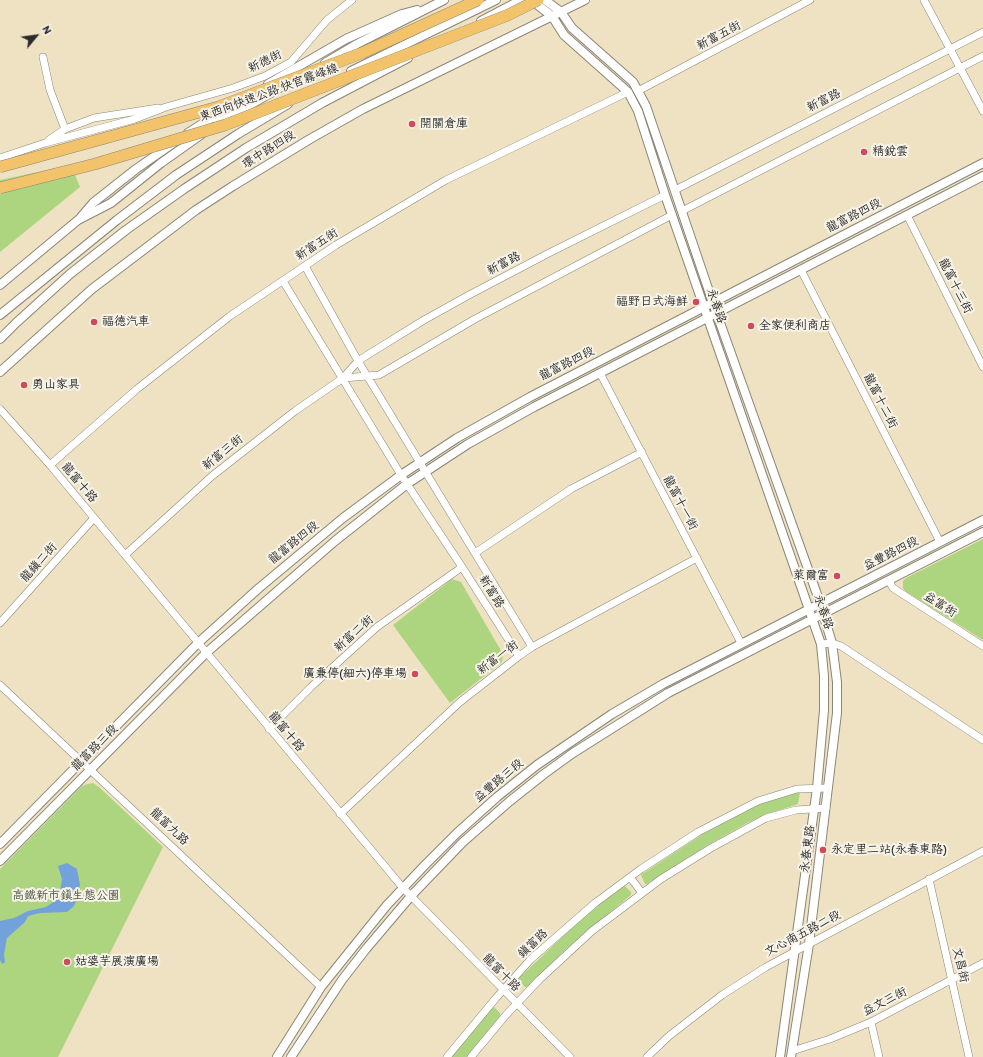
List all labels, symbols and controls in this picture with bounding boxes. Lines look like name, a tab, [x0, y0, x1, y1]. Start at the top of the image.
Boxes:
north arrow	[16, 16, 56, 56]
street label: 新富五街	[694, 18, 744, 54]
text: N	[39, 24, 54, 36]
street label: 新德街	[246, 48, 284, 76]
street label: 東西向快速公路 快官霧峰線	[198, 61, 340, 125]
street label: 新富路	[805, 86, 843, 116]
place label: 開關倉庫	[420, 117, 468, 131]
marker: 開關倉庫	[407, 119, 417, 129]
street label: 環中路四段	[240, 128, 298, 172]
place label: 精銳雲	[872, 145, 908, 159]
marker: 精銳雲	[859, 147, 869, 157]
street label: 龍富路四段	[824, 196, 884, 236]
street label: 新富五街	[293, 226, 341, 264]
street label: 新富路	[485, 249, 523, 279]
street label: 龍富十三街	[935, 256, 975, 316]
street label: 永春路	[703, 287, 729, 325]
place label: 福野日式海鮮	[616, 295, 688, 309]
marker: 福野日式海鮮	[691, 297, 701, 307]
place label: 福德汽車	[102, 315, 150, 329]
marker: 福德汽車	[89, 317, 99, 327]
place label: 全家便利商店	[759, 319, 831, 333]
marker: 全家便利商店	[746, 321, 756, 331]
street label: 龍富路四段	[537, 344, 597, 384]
street label: 龍富十二街	[860, 371, 900, 431]
place label: 勇山家具	[32, 378, 80, 392]
marker: 勇山家具	[19, 380, 29, 390]
street label: 新富三街	[200, 432, 246, 474]
street label: 龍富十路	[58, 460, 100, 506]
street label: 龍富十一街	[660, 473, 700, 533]
street label: 龍富路四段	[266, 519, 322, 567]
street label: 益豐路四段	[861, 534, 921, 574]
street label: 龍鎮二街	[18, 540, 60, 586]
place label: 萊爾富	[793, 569, 829, 583]
marker: 萊爾富	[832, 571, 842, 581]
street label: 新富路	[475, 573, 507, 611]
street label: 益富街	[921, 589, 959, 621]
street label: 永春路	[810, 593, 836, 631]
street label: 新富二街	[331, 613, 377, 655]
street label: 新富一街	[474, 638, 522, 678]
place label: 廣兼停(細六)停車場	[303, 667, 407, 681]
marker: 廣兼停(細六)停車場	[410, 669, 420, 679]
street label: 龍富十路	[265, 709, 307, 755]
street label: 龍富路三段	[69, 722, 121, 774]
street label: 益豐路三段	[471, 756, 527, 806]
street label: 龍富九路	[147, 805, 191, 849]
street label: 永春東路	[798, 824, 818, 874]
place label: 永定里二站(永春東路)	[831, 843, 947, 857]
marker: 永定里二站(永春東路)	[818, 845, 828, 855]
park label: 高鐵新市鎮生態公園	[12, 889, 120, 903]
street label: 文心南五路二段	[763, 908, 843, 960]
street label: 鎮富路	[515, 926, 551, 962]
street label: 文昌街	[949, 946, 971, 984]
street label: 龍富十路	[479, 951, 523, 995]
place label: 姑婆芋展演廣場	[75, 955, 159, 969]
marker: 姑婆芋展演廣場	[62, 957, 72, 967]
street label: 益文三街	[860, 985, 910, 1019]

